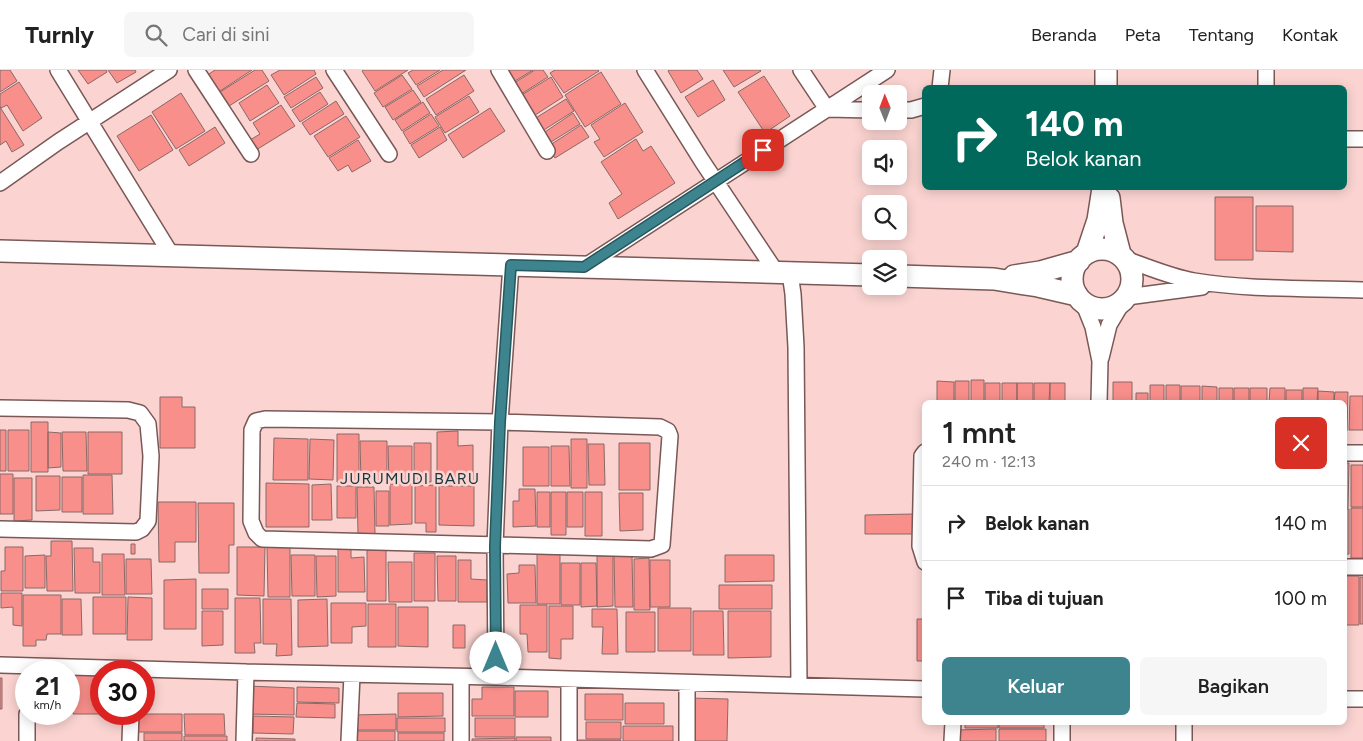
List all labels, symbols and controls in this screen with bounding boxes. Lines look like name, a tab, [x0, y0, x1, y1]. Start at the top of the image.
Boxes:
search box	[124, 12, 474, 57]
text: Turnly	[25, 20, 94, 49]
icon: search	[142, 21, 170, 49]
text: Cari di sini	[182, 23, 270, 46]
text: Beranda	[1031, 24, 1097, 46]
text: Peta	[1125, 24, 1161, 46]
text: Tentang	[1189, 24, 1254, 46]
text: Kontak	[1282, 24, 1338, 46]
north arrow	[862, 85, 908, 130]
map controls	[862, 85, 907, 295]
text: 140 m	[1025, 103, 1123, 145]
icon: right	[942, 105, 1007, 170]
pin	[742, 129, 784, 171]
icon: arrive	[749, 136, 777, 164]
button: sound	[862, 140, 907, 185]
text: Belok kanan	[1025, 145, 1142, 172]
button: search	[862, 195, 907, 240]
button: layers	[862, 250, 907, 295]
text: 1 mnt	[942, 414, 1016, 451]
button: close	[1275, 417, 1327, 469]
text: 240 m · 12:13	[942, 452, 1036, 471]
district label: JURUMUDI BARU	[340, 469, 480, 488]
icon: right	[942, 509, 970, 537]
text: Belok kanan	[985, 512, 1089, 535]
text: 140 m	[1274, 512, 1327, 535]
icon: arrive	[942, 584, 970, 612]
text: Tiba di tujuan	[985, 587, 1104, 610]
text: 100 m	[1274, 587, 1327, 610]
position arrow	[469, 631, 521, 683]
button: Keluar	[942, 657, 1130, 715]
button: Bagikan	[1140, 657, 1327, 715]
speed limit sign: 30	[90, 660, 155, 725]
text: 21	[35, 671, 60, 701]
text: km/h	[34, 698, 61, 712]

